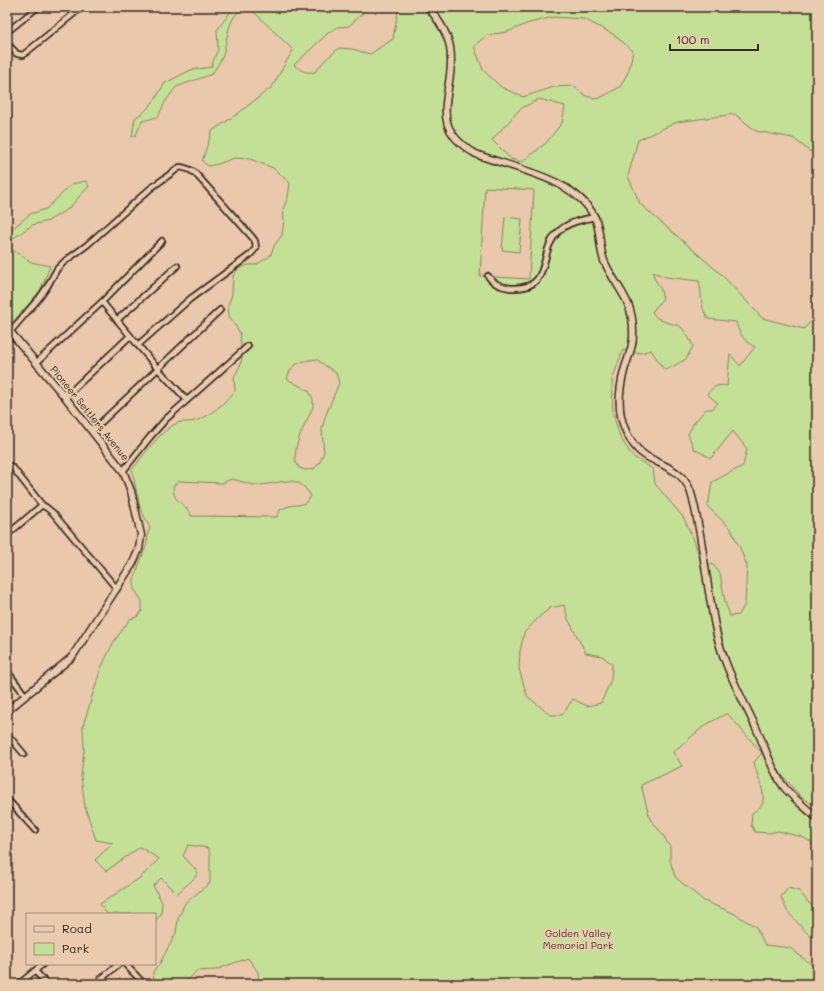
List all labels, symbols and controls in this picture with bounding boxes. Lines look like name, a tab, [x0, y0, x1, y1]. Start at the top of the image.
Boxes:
scale bar	[670, 26, 758, 52]
text: 100 m	[676, 31, 710, 47]
street label: Pioneer Settlers Avenue	[47, 363, 133, 463]
legend	[26, 913, 156, 965]
text: Road	[62, 920, 92, 936]
park label: Golden Valley Memorial Park	[543, 926, 613, 952]
text: Park	[62, 940, 89, 956]

